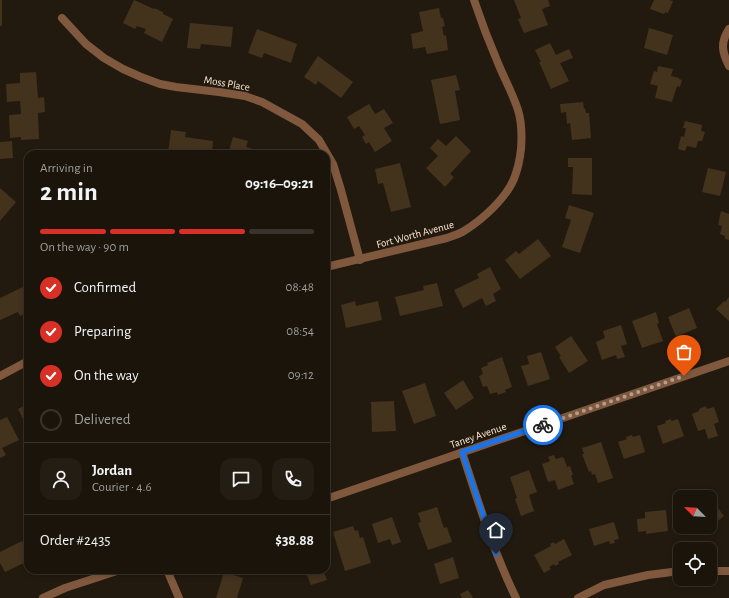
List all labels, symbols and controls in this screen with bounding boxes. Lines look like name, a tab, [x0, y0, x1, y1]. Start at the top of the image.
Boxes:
street label: Moss Place	[203, 74, 251, 93]
text: Arriving in	[40, 162, 93, 175]
text: 09:16–09:21	[245, 176, 314, 191]
text: 2 min	[40, 179, 98, 205]
street label: Fort Worth Avenue	[375, 219, 455, 250]
text: On the way · 90 m	[40, 241, 129, 254]
icon: check	[40, 277, 62, 299]
text: Confirmed	[74, 280, 136, 295]
text: 08:48	[286, 281, 314, 294]
icon: check	[40, 321, 62, 343]
text: Preparing	[74, 324, 131, 339]
text: 08:54	[286, 325, 314, 338]
pin	[667, 335, 701, 376]
icon: bag	[673, 341, 695, 363]
icon: check	[40, 365, 62, 387]
text: On the way	[74, 368, 139, 383]
text: 09:12	[288, 369, 314, 382]
courier	[523, 405, 563, 445]
text: Delivered	[74, 412, 131, 427]
icon: bike	[532, 414, 554, 436]
street label: Taney Avenue	[448, 421, 508, 450]
button: person	[40, 458, 82, 500]
button: chat	[220, 458, 262, 500]
button: phone	[272, 458, 314, 500]
text: Jordan	[92, 463, 132, 478]
text: Courier · 4.6	[92, 481, 152, 494]
north arrow	[673, 490, 717, 534]
map controls	[673, 490, 717, 586]
pin	[479, 513, 513, 554]
icon: home	[485, 519, 507, 541]
text: Order #2435	[40, 533, 111, 548]
text: $38.88	[275, 533, 314, 548]
button: locate	[673, 542, 717, 586]

